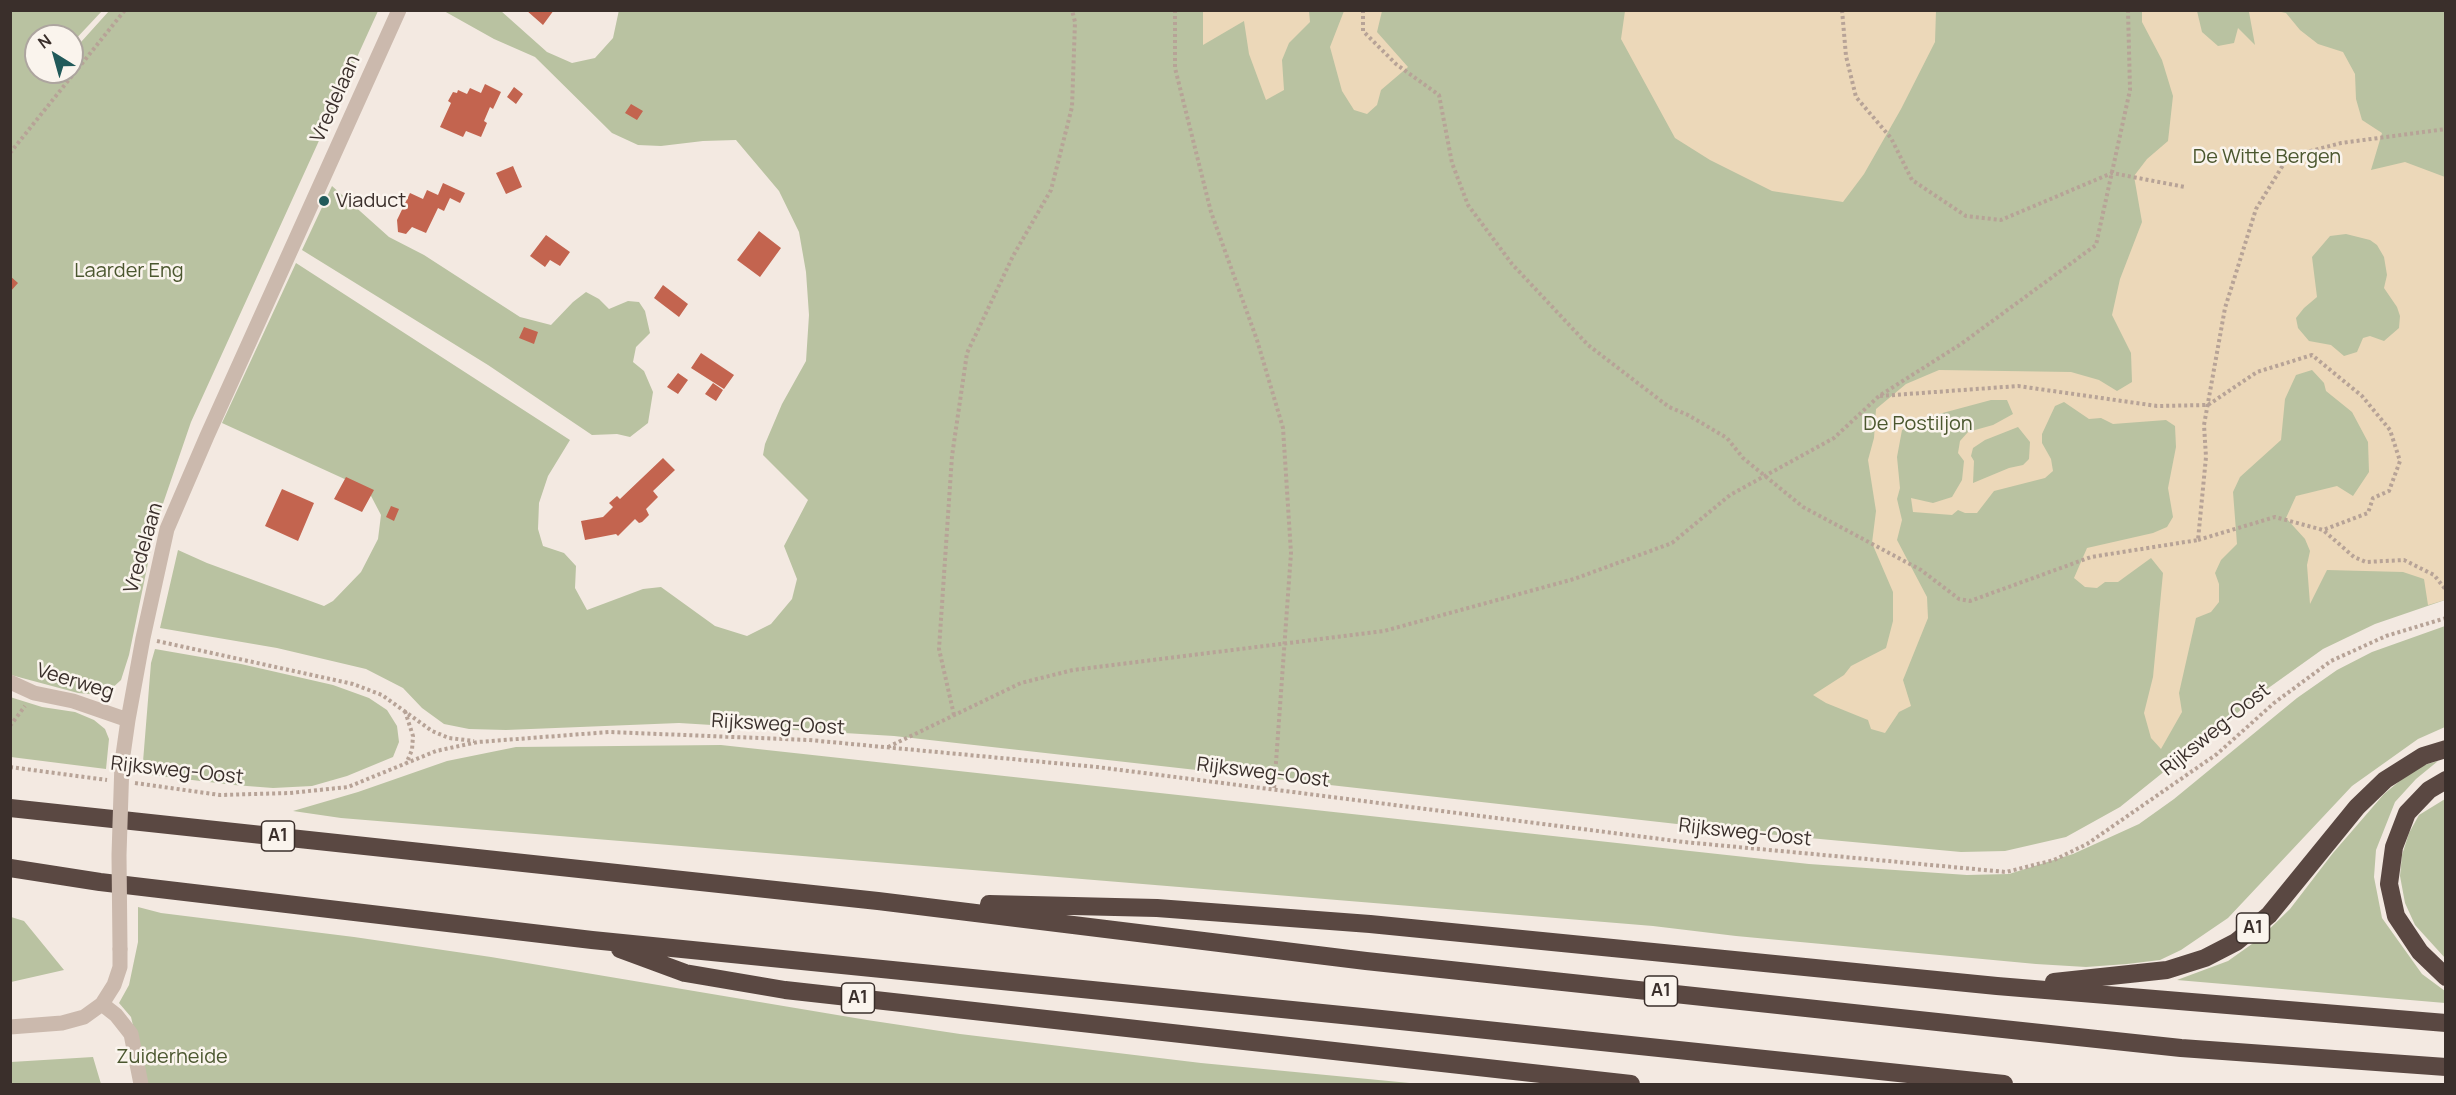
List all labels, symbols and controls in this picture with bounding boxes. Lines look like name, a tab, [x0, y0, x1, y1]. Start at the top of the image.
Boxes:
north arrow	[24, 24, 84, 84]
text: N	[33, 29, 56, 53]
street label: Vredelaan	[306, 52, 366, 146]
park label: De Witte Bergen	[2193, 145, 2341, 169]
place label: Viaduct	[336, 189, 406, 213]
marker: Viaduct	[317, 194, 331, 208]
park label: Laarder Eng	[74, 259, 184, 283]
park label: De Postiljon	[1863, 412, 1973, 436]
street label: Vredelaan	[120, 500, 168, 596]
street label: Veerweg	[33, 659, 117, 705]
street label: Rijksweg-Oost	[2156, 679, 2276, 781]
street label: Rijksweg-Oost	[711, 710, 845, 740]
street label: Rijksweg-Oost	[109, 752, 245, 790]
street label: Rijksweg-Oost	[1195, 753, 1331, 793]
street label: Rijksweg-Oost	[1677, 814, 1813, 852]
road number: A1	[262, 821, 294, 851]
road number: A1	[2236, 913, 2270, 943]
road number: A1	[1644, 976, 1678, 1006]
road number: A1	[842, 983, 874, 1013]
park label: Zuiderheide	[116, 1045, 228, 1069]

